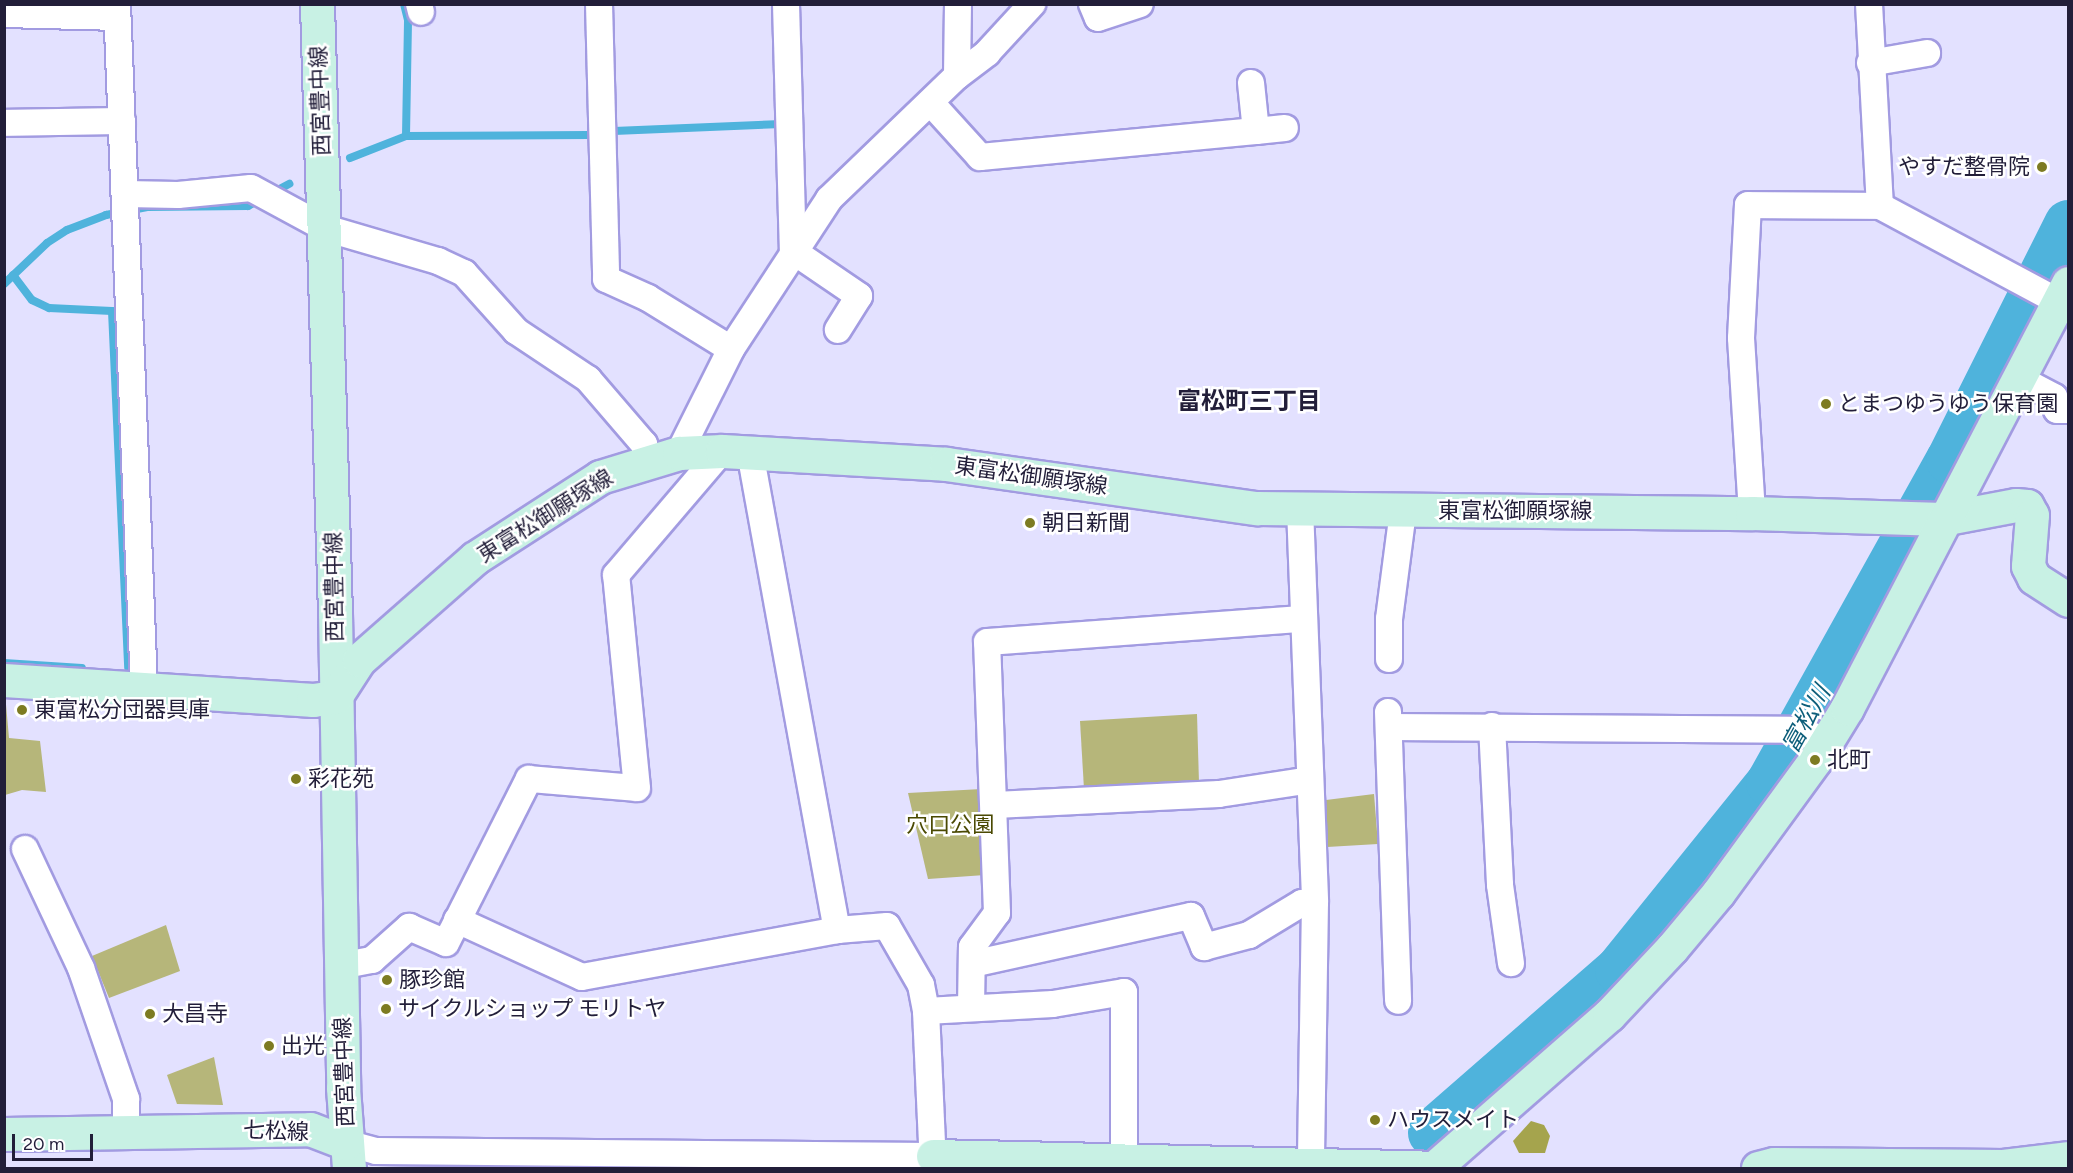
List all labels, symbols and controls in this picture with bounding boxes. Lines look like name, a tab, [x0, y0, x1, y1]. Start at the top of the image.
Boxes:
street label: 西宮豊中線	[305, 46, 335, 156]
place label: やすだ整骨院	[1898, 154, 2030, 180]
marker: やすだ整骨院	[2035, 160, 2049, 174]
district label: 富松町三丁目	[1177, 387, 1321, 415]
place label: とまつゆうゆう保育園	[1838, 391, 2058, 417]
marker: とまつゆうゆう保育園	[1819, 397, 1833, 411]
street label: 東富松御願塚線	[953, 452, 1109, 500]
street label: 東富松御願塚線	[473, 464, 617, 568]
street label: 東富松御願塚線	[1438, 498, 1592, 524]
place label: 朝日新聞	[1042, 510, 1130, 536]
marker: 朝日新聞	[1023, 516, 1037, 530]
street label: 西宮豊中線	[320, 532, 348, 642]
water label: 富松川	[1776, 681, 1836, 757]
place label: 東富松分団器具庫	[34, 697, 210, 723]
marker: 東富松分団器具庫	[15, 703, 29, 717]
place label: 北町	[1827, 747, 1871, 773]
marker: 北町	[1808, 753, 1822, 767]
place label: 彩花苑	[308, 766, 374, 792]
marker: 彩花苑	[289, 772, 303, 786]
park label: 穴口公園	[906, 812, 994, 838]
place label: 豚珍館	[399, 967, 465, 993]
marker: 豚珍館	[380, 973, 394, 987]
place label: サイクルショップ モリトヤ	[398, 996, 667, 1022]
place label: 大昌寺	[162, 1001, 228, 1027]
marker: サイクルショップ モリトヤ	[379, 1002, 393, 1016]
marker: 大昌寺	[143, 1007, 157, 1021]
street label: 西宮豊中線	[329, 1017, 359, 1127]
place label: 出光	[281, 1033, 325, 1059]
marker: 出光	[262, 1039, 276, 1053]
place label: ハウスメイト	[1387, 1107, 1519, 1133]
marker: ハウスメイト	[1368, 1113, 1382, 1127]
street label: 七松線	[243, 1117, 309, 1145]
scale bar	[15, 1122, 96, 1160]
text: 20 m	[23, 1133, 64, 1155]

